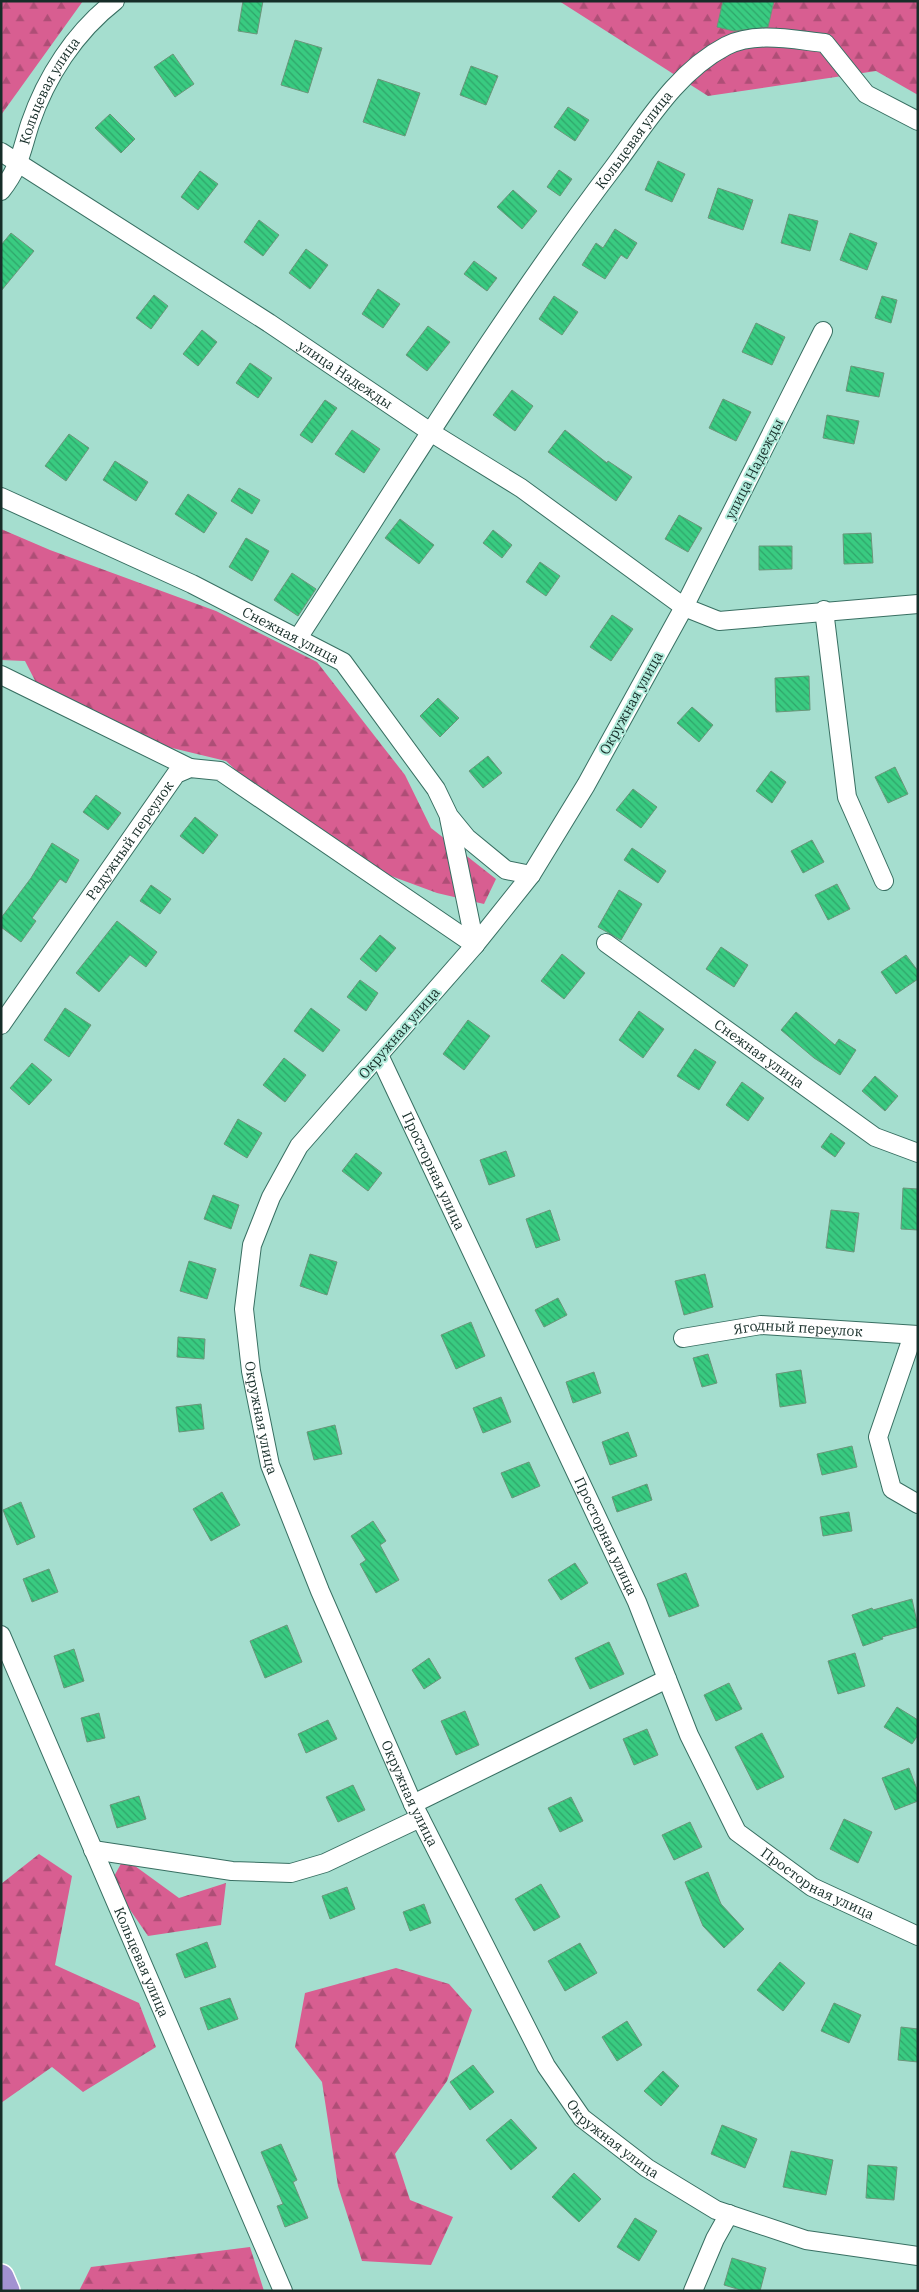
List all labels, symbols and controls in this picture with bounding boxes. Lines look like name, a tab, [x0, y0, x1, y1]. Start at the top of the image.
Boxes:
street label: Кольцевая улица	[15, 33, 84, 146]
street label: Кольцевая улица	[591, 87, 677, 193]
street label: улица Надежды	[294, 336, 396, 413]
street label: улица Надежды	[721, 416, 787, 522]
street label: Снежная улица	[239, 603, 343, 668]
street label: Окружная улица	[595, 648, 667, 758]
street label: Радужный переулок	[82, 777, 177, 903]
street label: Окружная улица	[354, 983, 444, 1082]
street label: Снежная улица	[711, 1015, 808, 1092]
street label: Просторная улица	[398, 1109, 469, 1233]
street label: Ягодный переулок	[732, 1316, 863, 1340]
street label: Окружная улица	[241, 1360, 282, 1477]
street label: Просторная улица	[570, 1474, 642, 1598]
street label: Окружная улица	[377, 1737, 442, 1850]
street label: Просторная улица	[757, 1844, 877, 1924]
street label: Кольцевая улица	[110, 1904, 173, 2020]
street label: Окружная улица	[563, 2096, 663, 2182]

